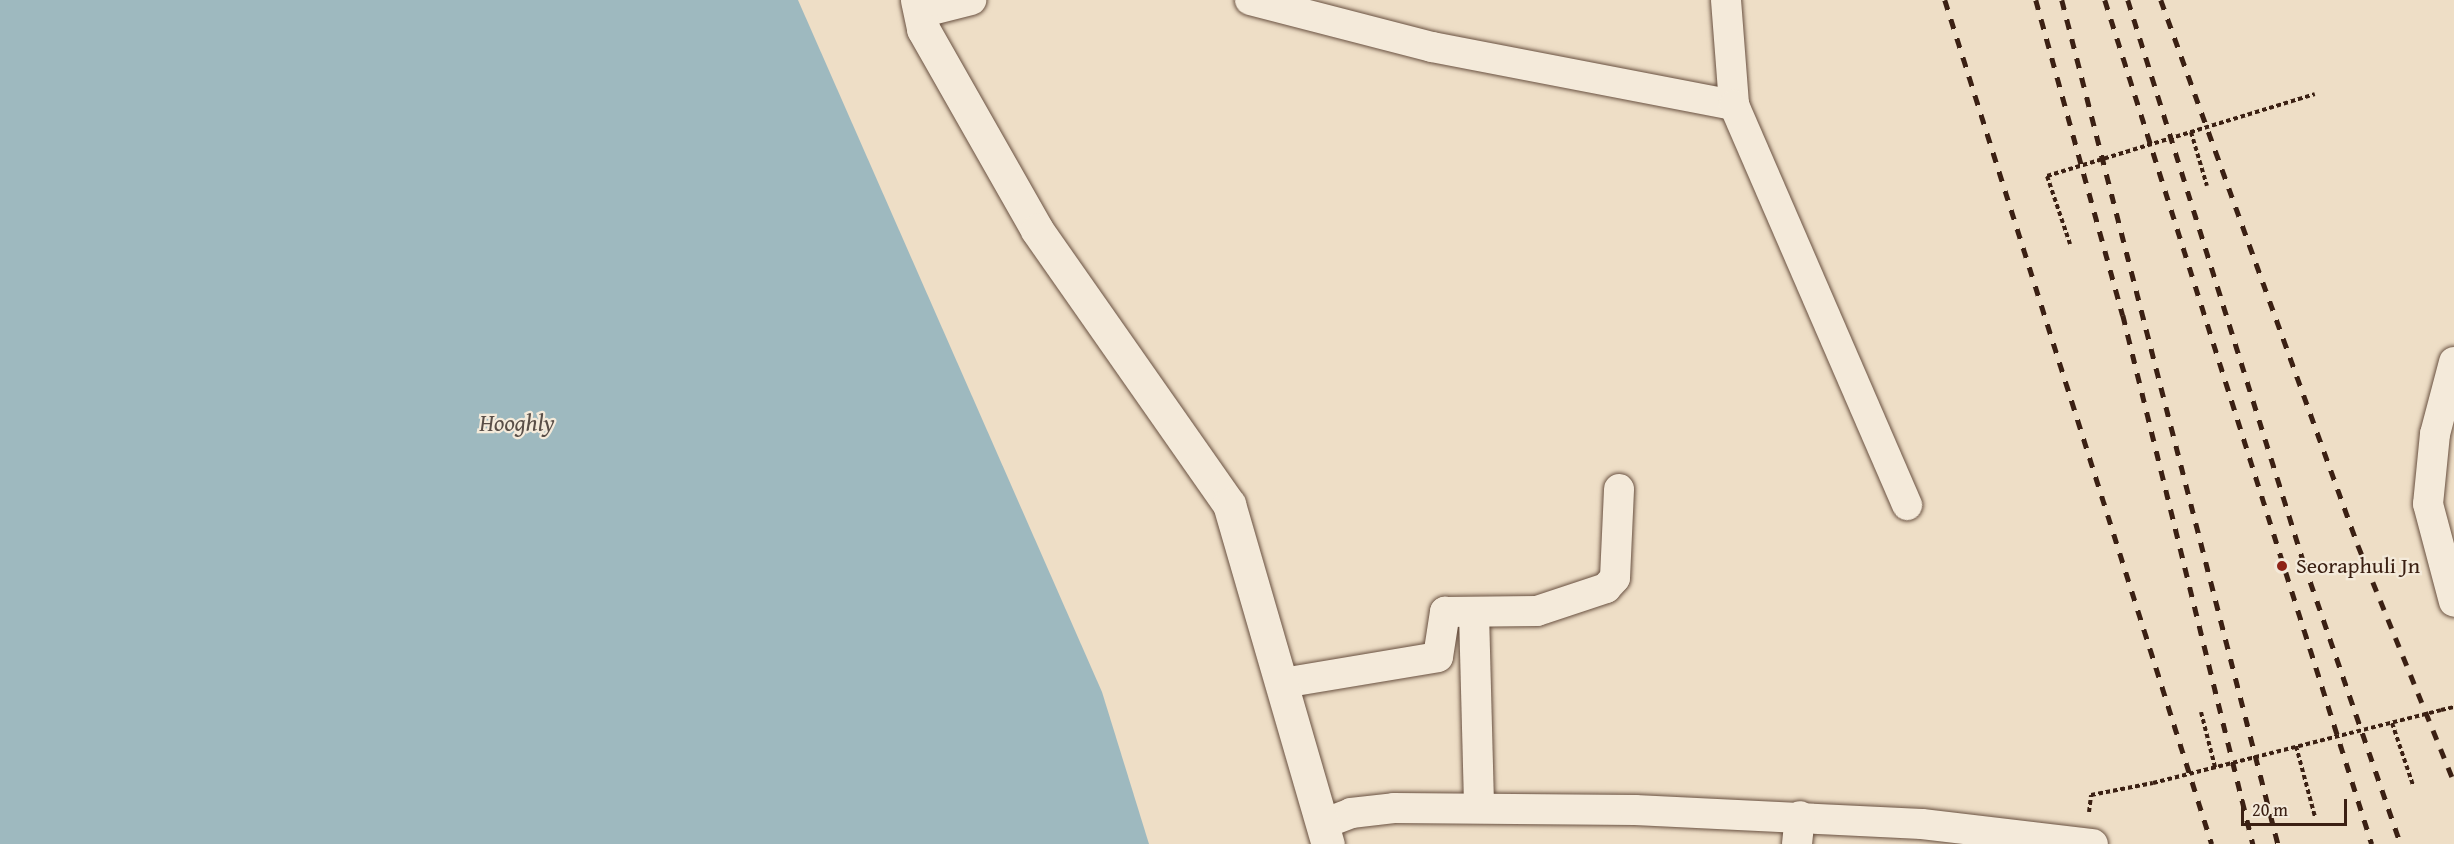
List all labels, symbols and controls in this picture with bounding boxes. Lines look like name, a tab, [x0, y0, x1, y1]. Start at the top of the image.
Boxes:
water label: Hooghly	[479, 409, 555, 437]
place label: Seoraphuli Jn	[2296, 553, 2420, 579]
marker: Seoraphuli Jn	[2273, 557, 2291, 575]
scale bar	[2244, 787, 2350, 825]
text: 20 m	[2252, 796, 2288, 823]

